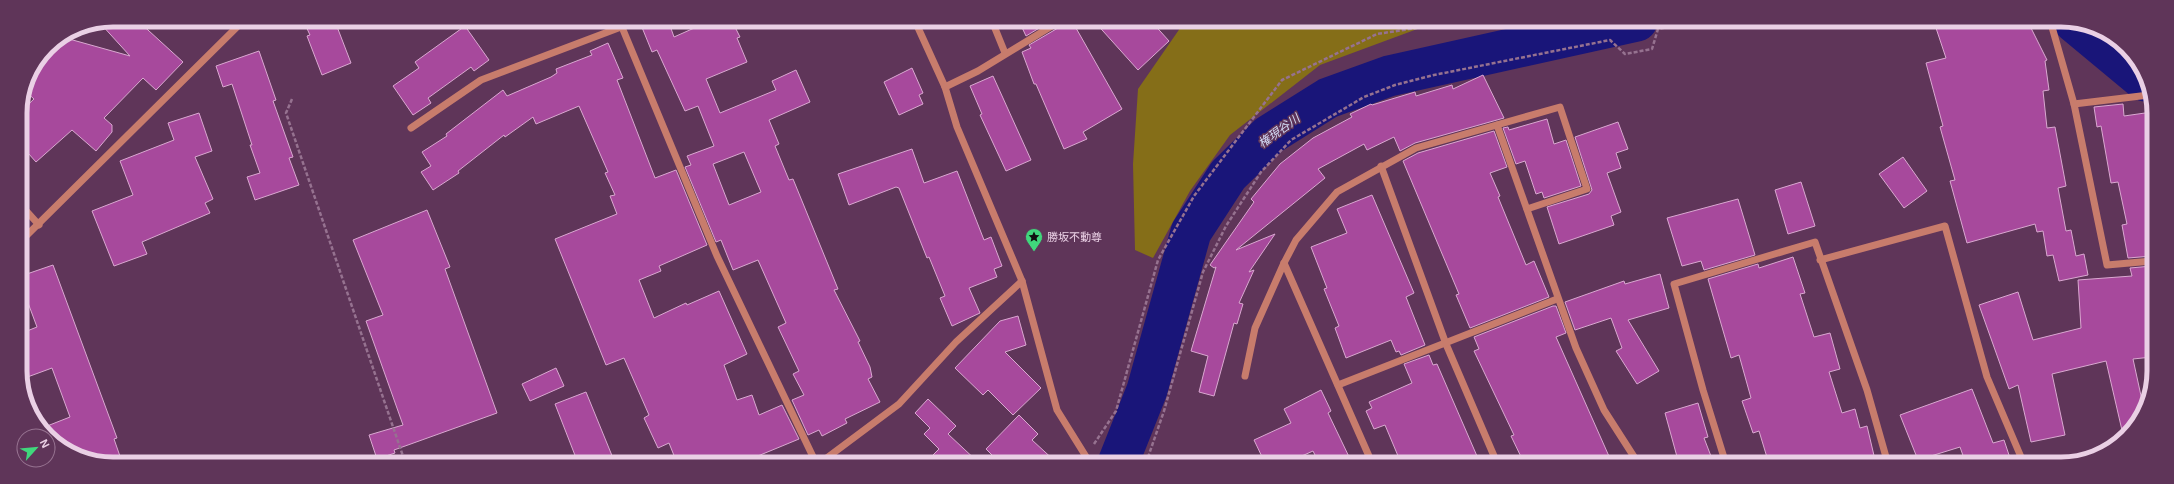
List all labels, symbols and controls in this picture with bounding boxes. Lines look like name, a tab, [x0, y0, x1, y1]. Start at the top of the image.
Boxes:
water label: 権現谷川	[1255, 110, 1304, 151]
place icon: 勝坂不動尊	[1024, 227, 1044, 252]
place label: 勝坂不動尊	[1047, 231, 1102, 243]
north arrow	[16, 428, 56, 468]
text: N	[38, 437, 52, 450]

